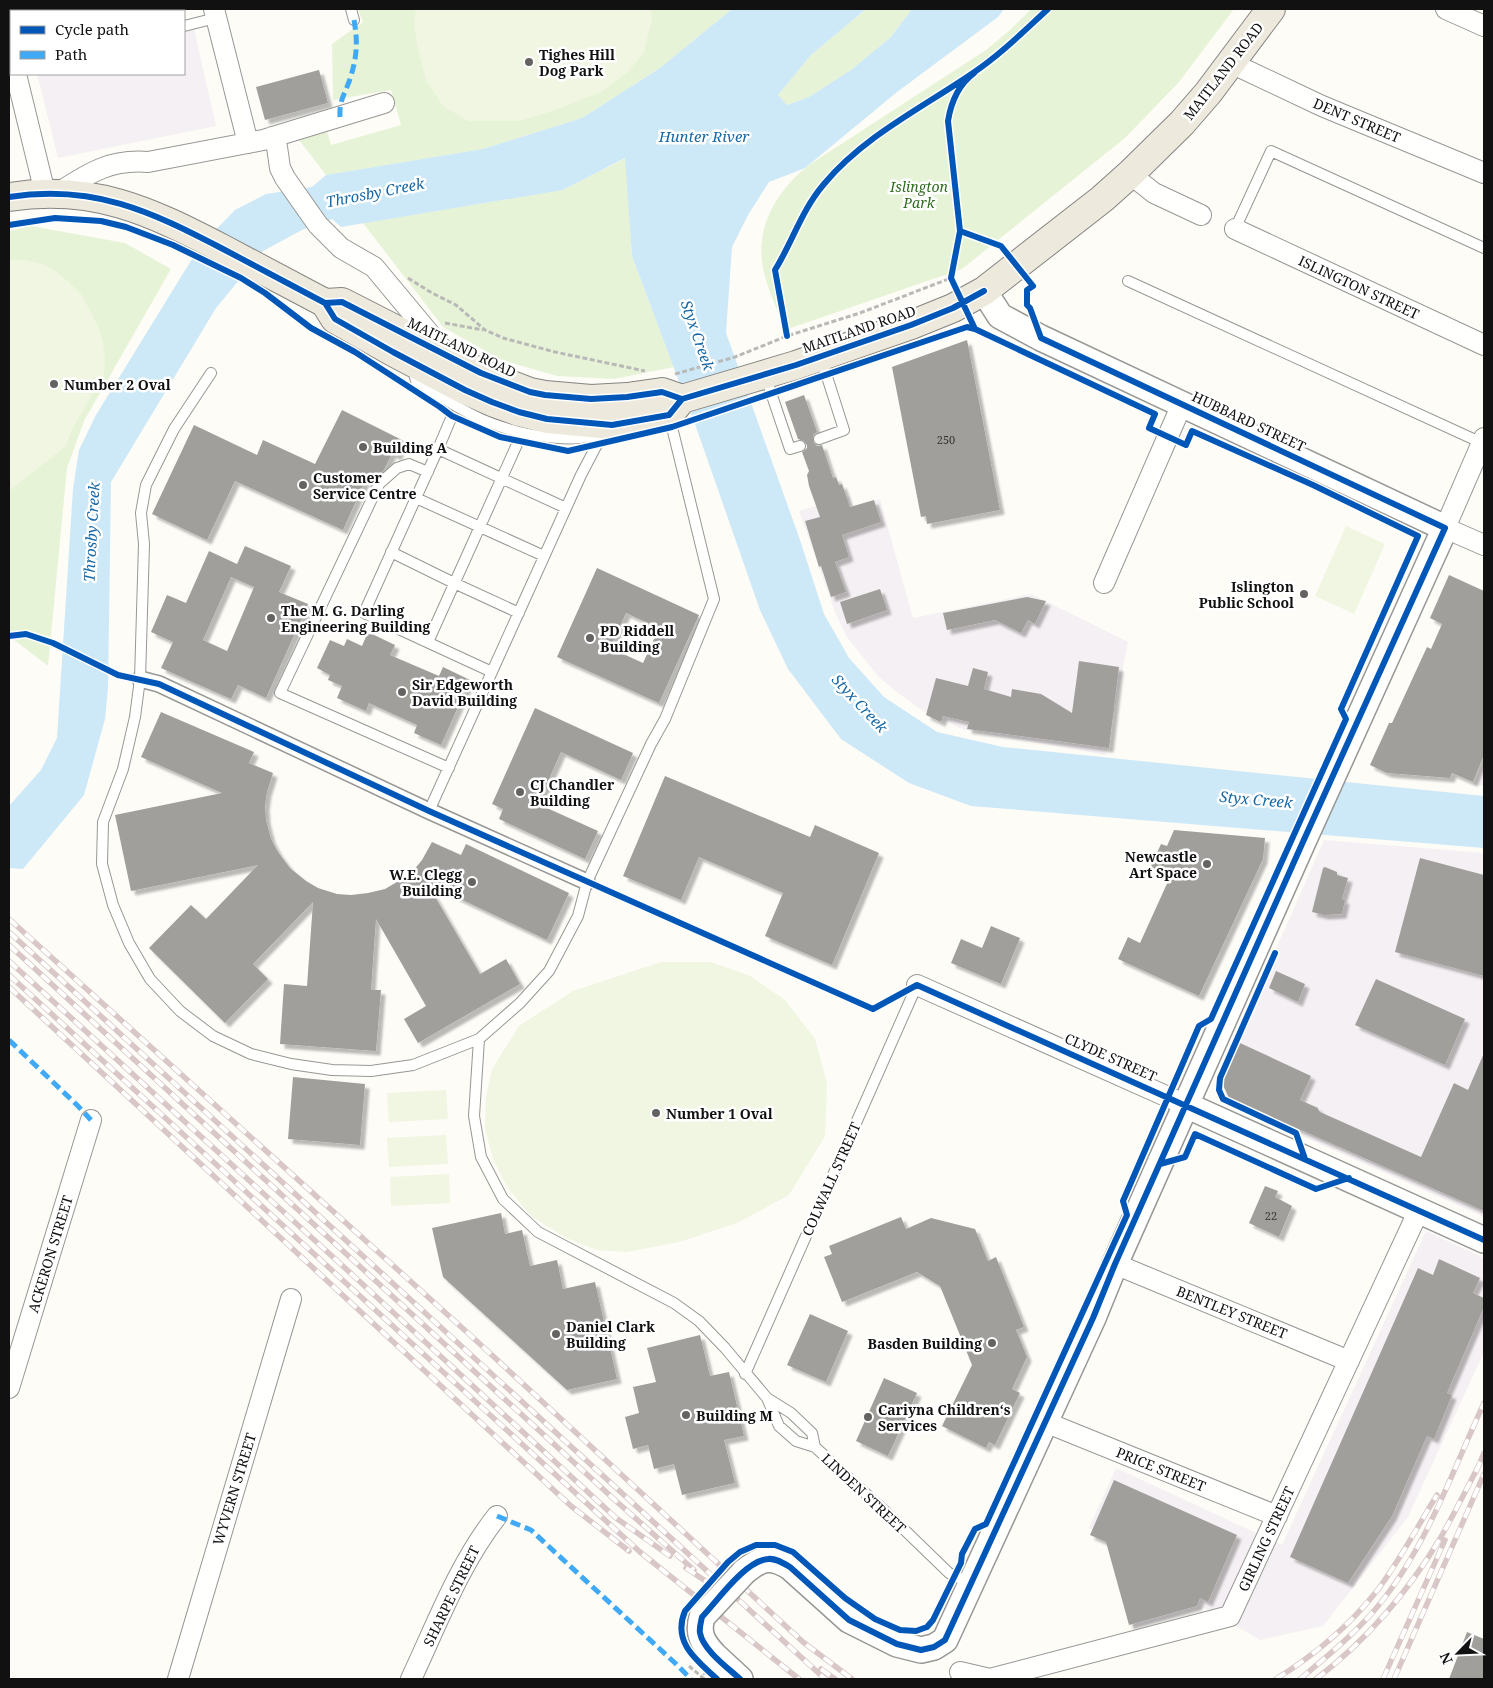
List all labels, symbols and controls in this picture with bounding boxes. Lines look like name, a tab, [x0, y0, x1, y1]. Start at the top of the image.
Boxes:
legend	[10, 10, 185, 75]
street label: MAITLAND ROAD	[1179, 18, 1267, 124]
text: Cycle path	[55, 19, 130, 39]
text: Path	[55, 44, 88, 64]
place label: Tighes Hill Dog Park	[539, 45, 615, 80]
marker: Tighes Hill Dog Park	[523, 56, 535, 68]
street label: DENT STREET	[1311, 93, 1404, 147]
water label: Hunter River	[658, 126, 750, 146]
water label: Throsby Creek	[324, 173, 426, 211]
park label: Islington Park	[889, 177, 949, 212]
street label: ISLINGTON STREET	[1296, 251, 1423, 323]
water label: Styx Creek	[677, 297, 720, 373]
street label: MAITLAND ROAD	[800, 301, 918, 357]
street label: MAITLAND ROAD	[404, 312, 520, 382]
place label: Number 2 Oval	[64, 375, 171, 394]
marker: Number 2 Oval	[48, 378, 60, 390]
street label: HUBBARD STREET	[1189, 386, 1309, 456]
house number: 250	[937, 432, 955, 447]
place label: Building A	[373, 438, 447, 457]
marker: Building A	[357, 441, 369, 453]
place label: Customer Service Centre	[313, 468, 417, 503]
marker: Customer Service Centre	[297, 479, 309, 491]
water label: Throsby Creek	[78, 481, 104, 582]
place label: Islington Public School	[1199, 577, 1294, 612]
marker: Islington Public School	[1298, 588, 1310, 600]
place label: The M. G. Darling Engineering Building	[281, 601, 431, 636]
marker: The M. G. Darling Engineering Building	[265, 612, 277, 624]
place label: PD Riddell Building	[600, 621, 674, 656]
marker: PD Riddell Building	[584, 632, 596, 644]
water label: Styx Creek	[828, 669, 893, 737]
place label: Sir Edgeworth David Building	[412, 675, 517, 710]
marker: Sir Edgeworth David Building	[396, 686, 408, 698]
place label: CJ Chandler Building	[530, 775, 615, 810]
marker: CJ Chandler Building	[514, 786, 526, 798]
water label: Styx Creek	[1219, 786, 1294, 812]
place label: Newcastle Art Space	[1125, 847, 1197, 882]
marker: Newcastle Art Space	[1201, 858, 1213, 870]
place label: W.E. Clegg Building	[389, 865, 462, 900]
marker: W.E. Clegg Building	[466, 876, 478, 888]
street label: CLYDE STREET	[1062, 1028, 1160, 1086]
place label: Number 1 Oval	[666, 1104, 773, 1123]
marker: Number 1 Oval	[650, 1107, 662, 1119]
street label: COLWALL STREET	[797, 1119, 865, 1239]
street label: ACKERON STREET	[23, 1193, 77, 1315]
house number: 22	[1265, 1208, 1277, 1223]
street label: BENTLEY STREET	[1174, 1281, 1291, 1343]
place label: Daniel Clark Building	[566, 1317, 655, 1352]
marker: Daniel Clark Building	[550, 1328, 562, 1340]
place label: Basden Building	[868, 1334, 982, 1353]
marker: Basden Building	[986, 1337, 998, 1349]
place label: Cariyna Children‘s Services	[878, 1400, 1011, 1435]
place label: Building M	[696, 1406, 773, 1425]
marker: Building M	[680, 1409, 692, 1421]
marker: Cariyna Children‘s Services	[862, 1411, 874, 1423]
street label: WYVERN STREET	[208, 1430, 260, 1547]
street label: PRICE STREET	[1113, 1442, 1209, 1496]
street label: LINDEN STREET	[818, 1449, 911, 1537]
street label: GIRLING STREET	[1233, 1483, 1299, 1595]
street label: SHARPE STREET	[418, 1542, 484, 1649]
north arrow	[1433, 1628, 1483, 1678]
text: N	[1435, 1650, 1457, 1667]

